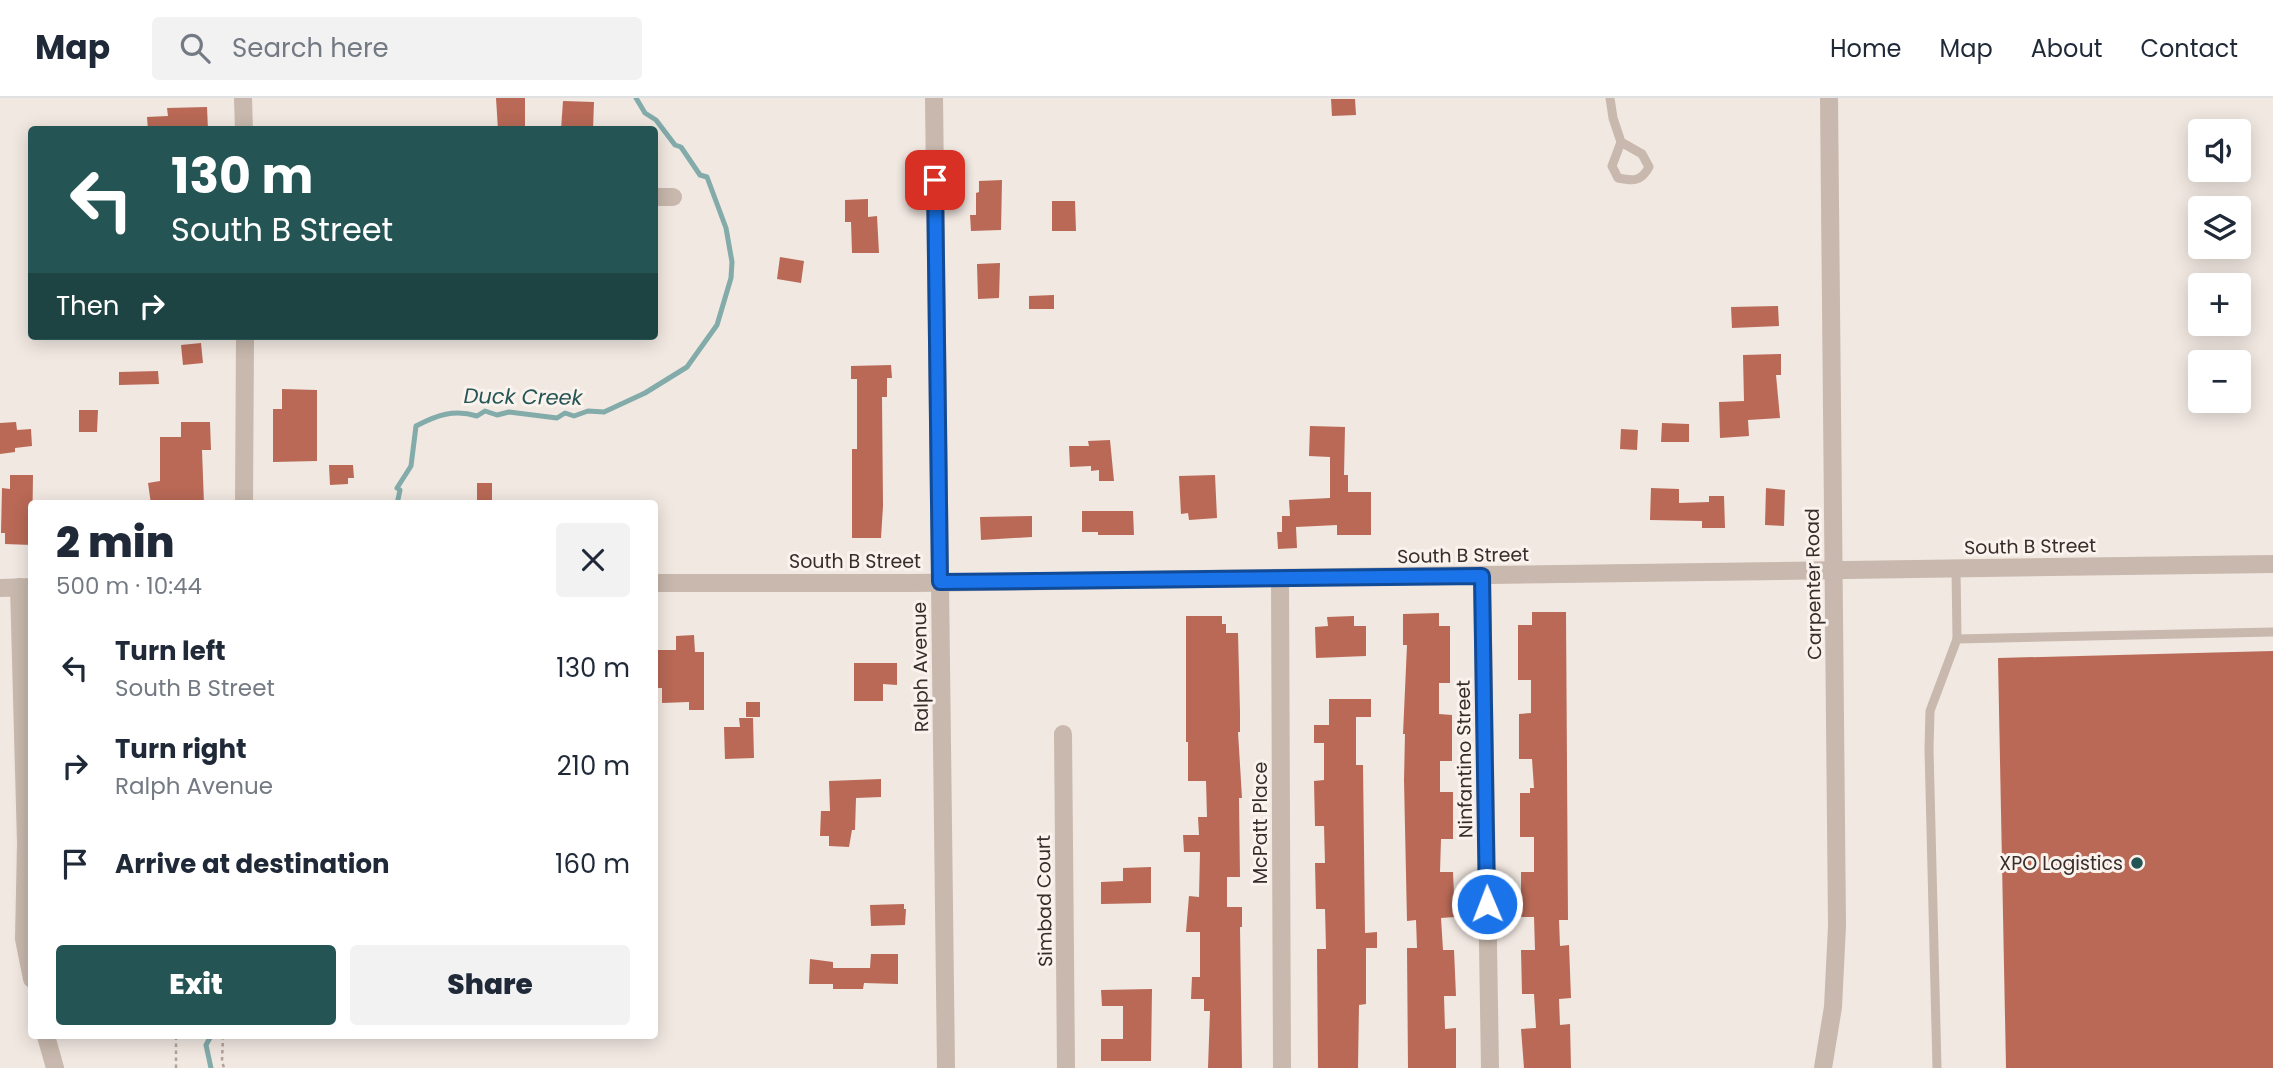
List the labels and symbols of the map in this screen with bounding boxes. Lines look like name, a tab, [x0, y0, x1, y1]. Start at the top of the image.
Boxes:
pin	[905, 150, 965, 210]
water label: Duck Creek	[463, 381, 584, 412]
street label: Carpenter Road	[1799, 508, 1828, 660]
street label: South B Street	[1964, 532, 2096, 561]
street label: South B Street	[1397, 541, 1529, 570]
street label: South B Street	[789, 548, 921, 575]
street label: Ralph Avenue	[906, 602, 935, 732]
street label: Ninfantino Street	[1450, 680, 1479, 838]
street label: McPatt Place	[1247, 762, 1274, 884]
street label: Simbad Court	[1030, 835, 1059, 967]
place label: XPO Logistics	[1999, 850, 2123, 877]
marker: XPO Logistics	[2129, 855, 2145, 871]
position arrow	[1450, 867, 1524, 941]

